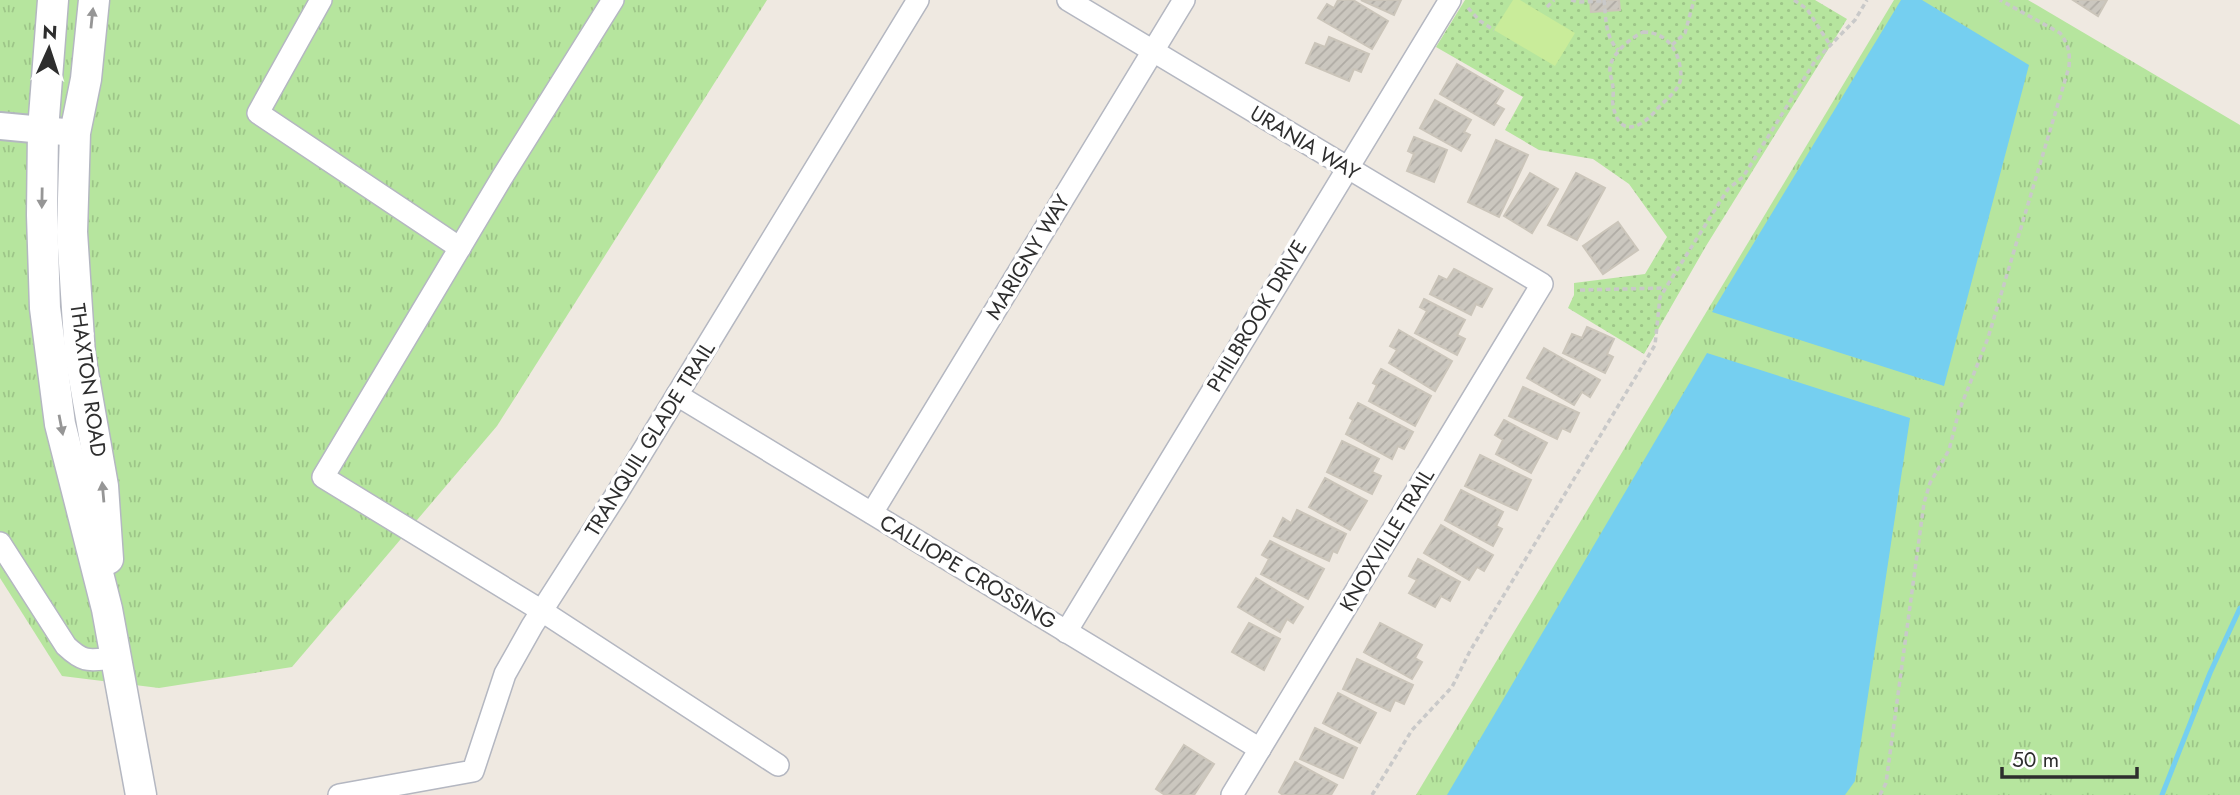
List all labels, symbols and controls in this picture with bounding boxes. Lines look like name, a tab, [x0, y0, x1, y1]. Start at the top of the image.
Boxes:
one-way arrow	[87, 7, 98, 29]
north arrow	[14, 14, 84, 84]
text: N	[42, 19, 58, 46]
street label: URANIA WAY	[1244, 98, 1366, 188]
one-way arrow	[36, 187, 48, 209]
street label: MARIGNY WAY	[979, 189, 1077, 325]
street label: PHILBROOK DRIVE	[1200, 234, 1314, 398]
street label: THAXTON ROAD	[62, 301, 114, 459]
street label: TRANQUIL GLADE TRAIL	[578, 335, 723, 542]
one-way arrow	[55, 414, 66, 436]
street label: KNOXVILLE TRAIL	[1332, 462, 1442, 617]
one-way arrow	[97, 480, 108, 502]
street label: CALLIOPE CROSSING	[874, 507, 1062, 637]
scale bar	[2002, 736, 2137, 780]
text: 50 m	[2012, 745, 2059, 775]

